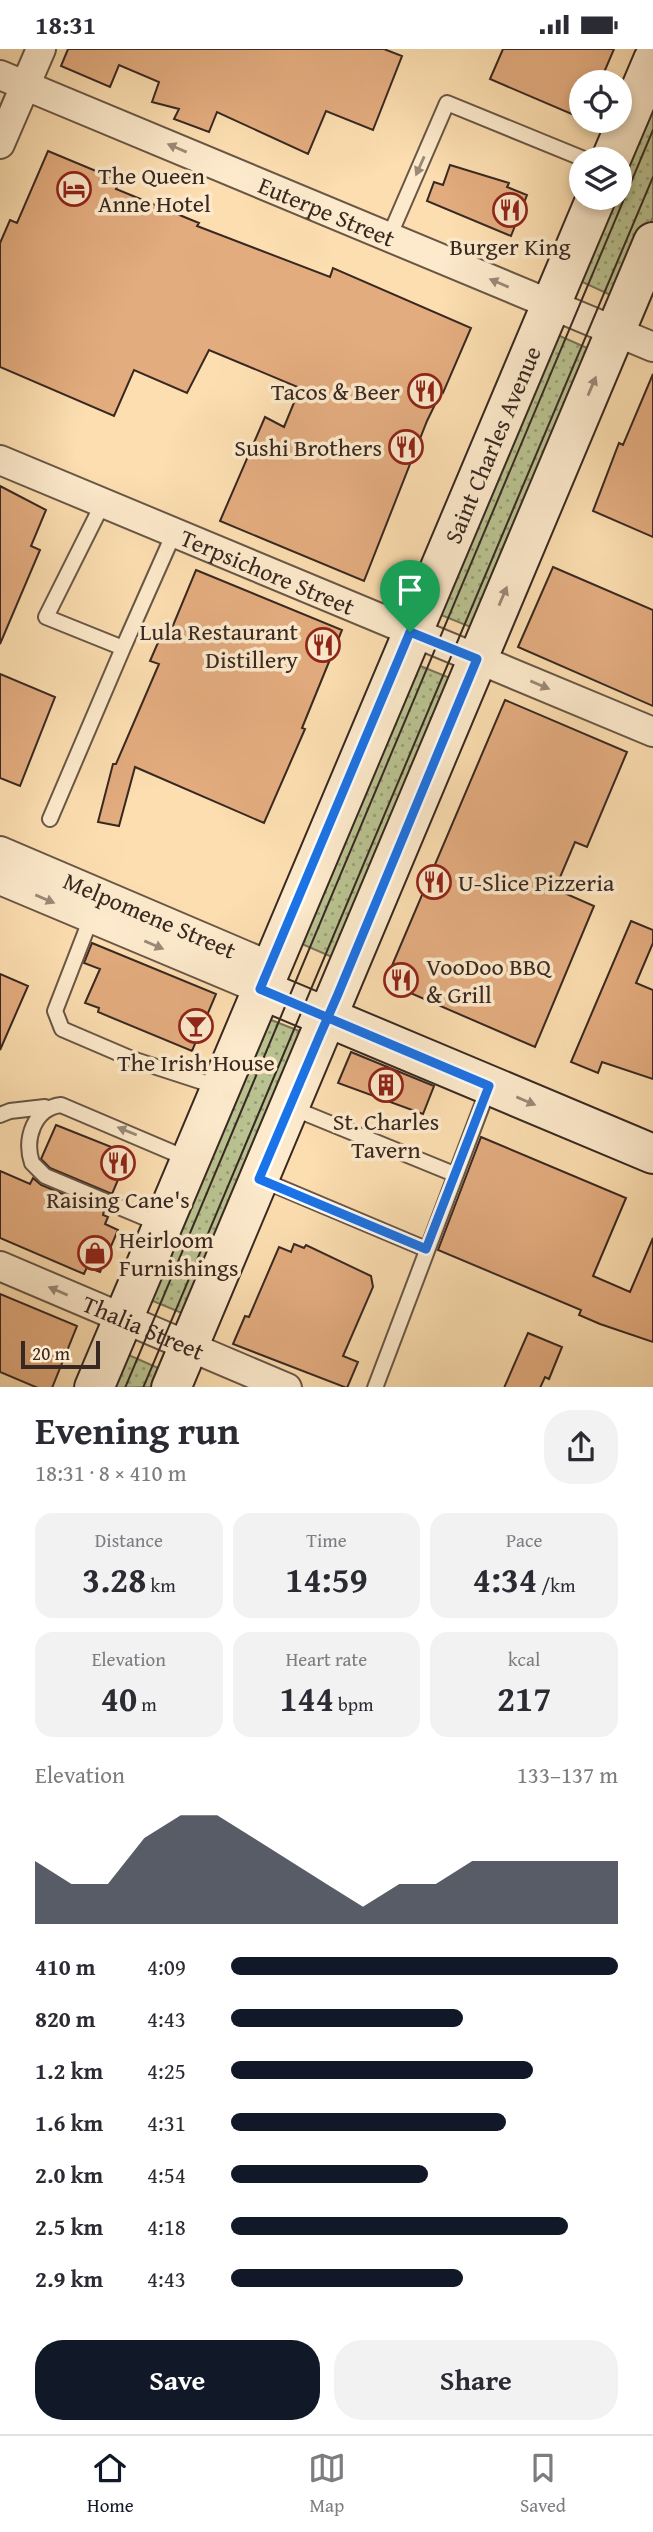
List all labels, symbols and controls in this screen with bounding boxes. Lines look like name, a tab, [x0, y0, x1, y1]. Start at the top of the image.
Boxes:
text: 18:31	[35, 5, 96, 44]
map controls	[569, 70, 632, 210]
button: locate	[569, 70, 632, 133]
one-way arrow	[166, 143, 187, 154]
button: layers	[569, 147, 632, 210]
one-way arrow	[414, 156, 426, 176]
place label: The Queen Anne Hotel	[98, 158, 211, 221]
street label: Euterpe Street	[253, 167, 401, 255]
hotel icon: The Queen Anne Hotel	[55, 170, 93, 208]
restaurant icon: Burger King	[491, 191, 529, 229]
place label: Burger King	[449, 229, 571, 264]
one-way arrow	[489, 278, 510, 289]
street label: Saint Charles Avenue	[435, 340, 549, 549]
restaurant icon: Tacos & Beer	[406, 372, 444, 410]
place label: Tacos & Beer	[271, 374, 400, 409]
one-way arrow	[586, 376, 597, 397]
restaurant icon: Sushi Brothers	[387, 428, 425, 466]
place label: Sushi Brothers	[234, 430, 382, 465]
street label: Terpsichore Street	[175, 520, 361, 624]
pin	[380, 560, 440, 632]
icon: arrive	[391, 571, 429, 609]
one-way arrow	[497, 586, 509, 606]
place label: Lula Restaurant Distillery	[140, 614, 299, 677]
restaurant icon: Lula Restaurant Distillery	[304, 626, 342, 664]
one-way arrow	[529, 680, 550, 691]
street label: Melpomene Street	[58, 863, 242, 967]
restaurant icon: U-Slice Pizzeria	[415, 863, 453, 901]
place label: U-Slice Pizzeria	[458, 865, 615, 900]
one-way arrow	[35, 894, 56, 905]
one-way arrow	[143, 939, 164, 950]
place label: VooDoo BBQ & Grill	[426, 949, 552, 1012]
restaurant icon: VooDoo BBQ & Grill	[382, 961, 420, 999]
bar icon: The Irish House	[177, 1007, 215, 1045]
place label: The Irish House	[117, 1045, 275, 1080]
building icon: St. Charles Tavern	[367, 1066, 405, 1104]
one-way arrow	[516, 1096, 537, 1107]
place label: St. Charles Tavern	[333, 1104, 439, 1167]
one-way arrow	[116, 1126, 137, 1137]
restaurant icon: Raising Cane's	[99, 1144, 137, 1182]
place label: Raising Cane's	[46, 1182, 190, 1217]
place label: Heirloom Furnishings	[119, 1222, 238, 1285]
shop icon: Heirloom Furnishings	[76, 1234, 114, 1272]
one-way arrow	[47, 1285, 68, 1296]
street label: Thalia Street	[77, 1286, 210, 1369]
scale bar	[21, 1339, 100, 1370]
text: 20 m	[32, 1339, 70, 1367]
text: Evening run	[35, 1402, 239, 1458]
button: share	[544, 1410, 618, 1484]
text: 18:31 · 8 × 410 m	[35, 1456, 187, 1489]
text: Distance	[95, 1526, 163, 1554]
text: Time	[306, 1526, 347, 1554]
text: Pace	[506, 1526, 542, 1554]
text: 3.28	[82, 1554, 146, 1605]
text: 14:59	[285, 1554, 368, 1605]
text: 4:34	[473, 1554, 537, 1605]
text: km	[146, 1571, 176, 1599]
text: /km	[537, 1571, 575, 1599]
text: Elevation	[92, 1645, 166, 1673]
text: Heart rate	[286, 1645, 367, 1673]
text: kcal	[508, 1645, 540, 1673]
text: 40	[101, 1673, 137, 1724]
text: 144	[279, 1673, 334, 1724]
text: 217	[497, 1673, 551, 1724]
text: m	[137, 1690, 157, 1718]
text: bpm	[334, 1690, 374, 1718]
text: Elevation	[35, 1758, 125, 1791]
text: 133–137 m	[517, 1758, 618, 1791]
text: 410 m	[35, 1950, 96, 1983]
text: 4:09	[147, 1950, 186, 1983]
text: 820 m	[35, 2002, 96, 2035]
text: 4:43	[147, 2002, 186, 2035]
text: 1.2 km	[35, 2054, 103, 2087]
text: 4:25	[147, 2054, 186, 2087]
text: 1.6 km	[35, 2106, 103, 2139]
text: 4:31	[147, 2106, 186, 2139]
text: 2.0 km	[35, 2158, 103, 2191]
text: 4:54	[147, 2158, 186, 2191]
text: 2.5 km	[35, 2210, 103, 2243]
text: 4:18	[147, 2210, 186, 2243]
text: 2.9 km	[35, 2262, 103, 2295]
text: 4:43	[147, 2262, 186, 2295]
button: Save	[35, 2340, 320, 2420]
button: Share	[334, 2340, 618, 2420]
tab: Home	[87, 2449, 134, 2519]
tab: Map	[308, 2449, 346, 2519]
tab: Saved	[520, 2449, 566, 2519]

